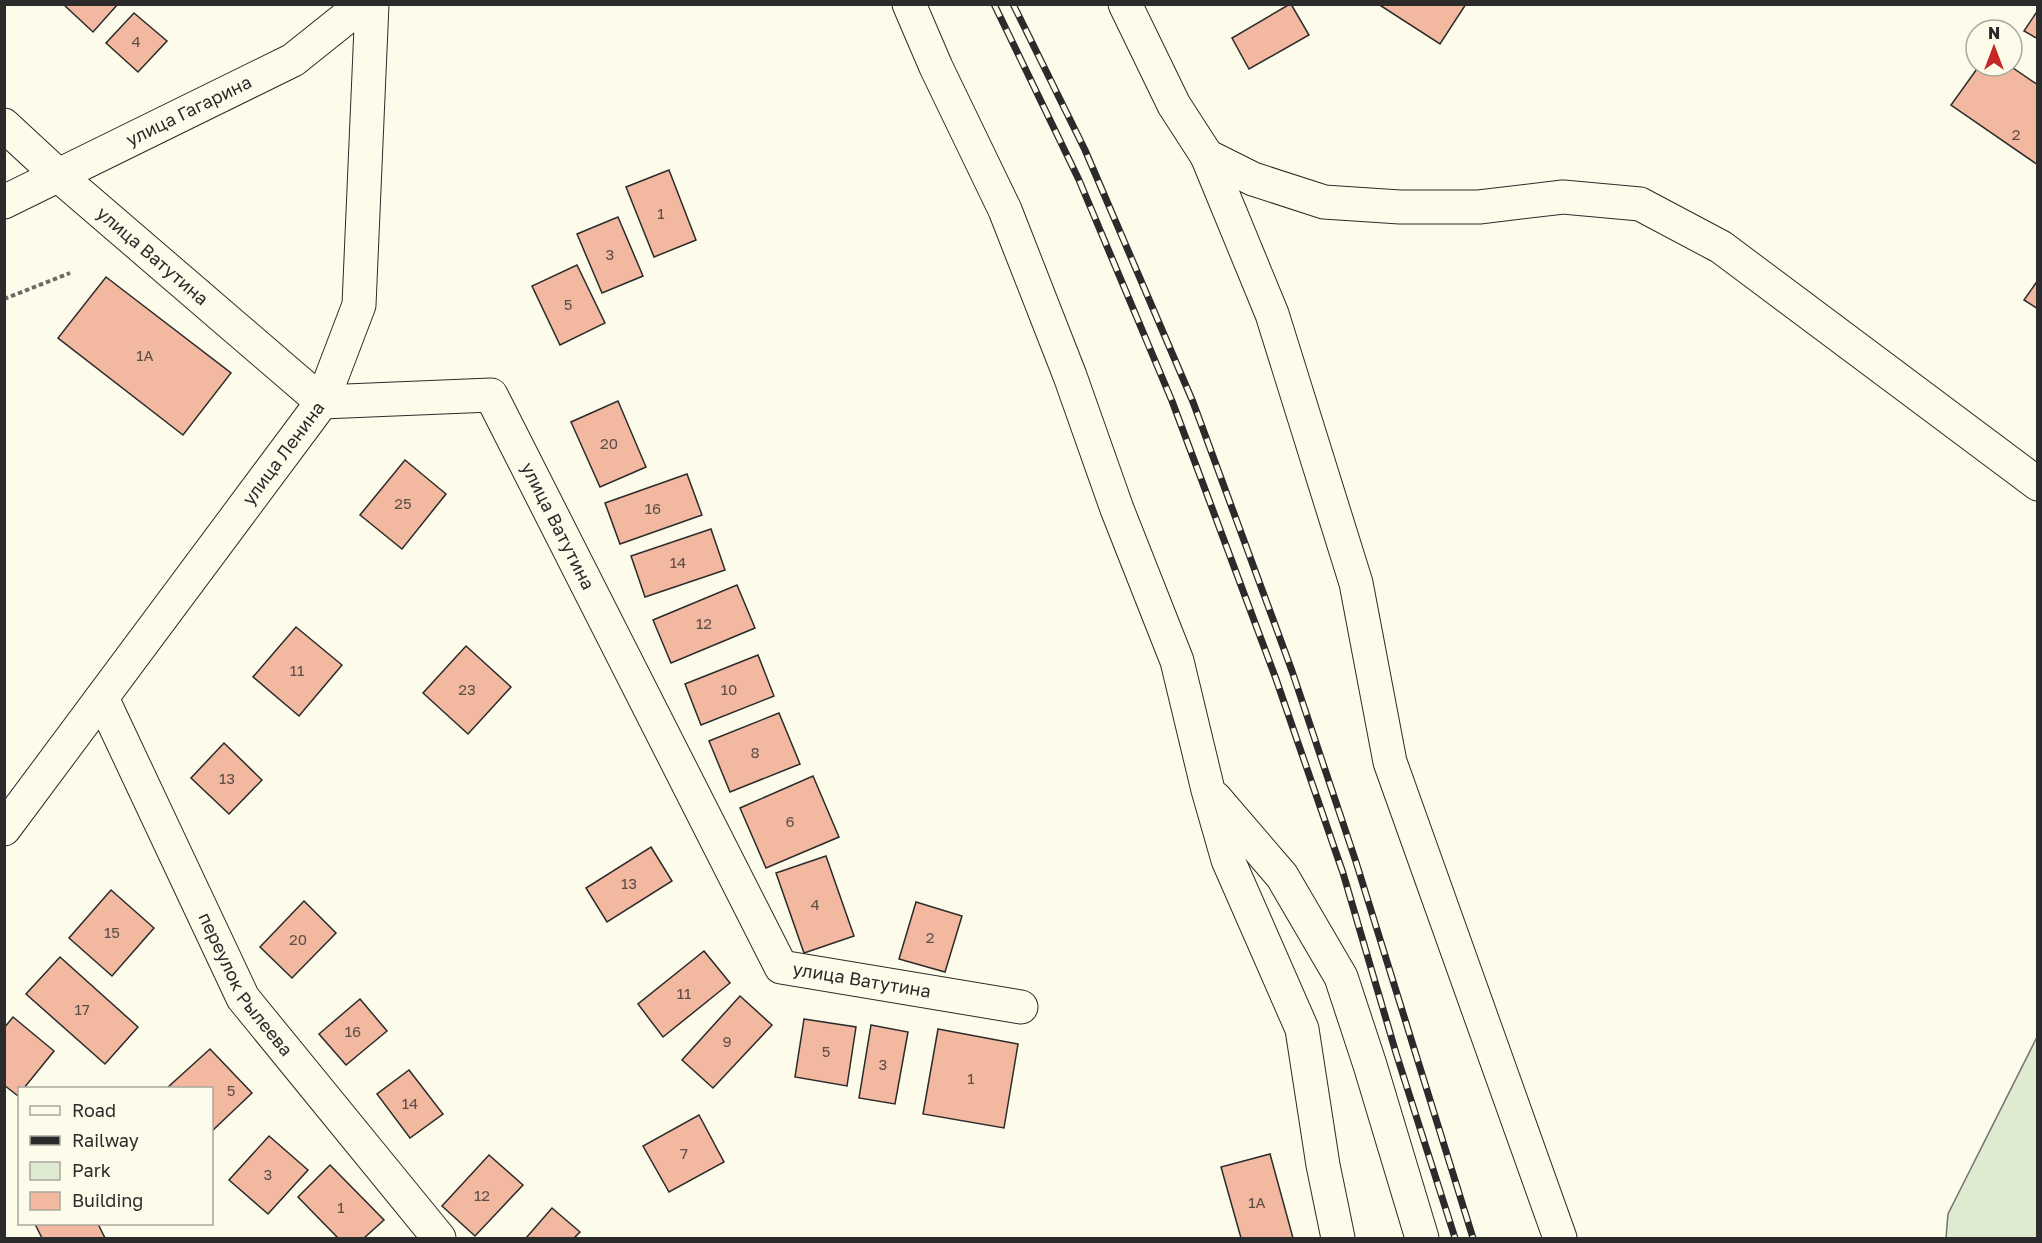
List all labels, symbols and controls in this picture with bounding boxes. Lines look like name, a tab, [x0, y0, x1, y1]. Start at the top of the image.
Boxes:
north arrow	[1964, 18, 2024, 78]
text: N	[1988, 23, 2000, 43]
house number: 4	[131, 32, 141, 50]
street label: улица Гагарина	[122, 70, 255, 150]
house number: 2	[2012, 125, 2020, 143]
street label: улица Ватутина	[93, 201, 213, 309]
house number: 1	[657, 204, 665, 222]
house number: 3	[606, 245, 614, 263]
house number: 5	[564, 295, 572, 313]
house number: 1А	[136, 346, 154, 364]
street label: улица Ленина	[237, 397, 329, 509]
house number: 20	[600, 434, 618, 452]
street label: улица Ватутина	[517, 458, 600, 593]
house number: 25	[394, 494, 412, 512]
house number: 16	[645, 499, 661, 517]
house number: 14	[670, 553, 686, 571]
house number: 12	[696, 614, 712, 632]
house number: 11	[290, 661, 304, 679]
house number: 23	[458, 680, 476, 698]
house number: 10	[721, 680, 737, 698]
house number: 8	[750, 743, 760, 761]
house number: 13	[219, 769, 235, 787]
house number: 6	[785, 812, 795, 830]
house number: 13	[621, 874, 637, 892]
house number: 4	[810, 895, 820, 913]
street label: переулок Рылеева	[194, 909, 298, 1060]
house number: 15	[104, 923, 120, 941]
house number: 2	[926, 928, 934, 946]
house number: 20	[289, 930, 307, 948]
street label: улица Ватутина	[791, 957, 933, 1002]
house number: 11	[677, 984, 691, 1002]
house number: 17	[74, 1000, 90, 1018]
house number: 16	[345, 1022, 361, 1040]
house number: 9	[722, 1032, 732, 1050]
house number: 5	[822, 1042, 830, 1060]
house number: 3	[879, 1055, 887, 1073]
house number: 1	[967, 1069, 975, 1087]
house number: 5	[227, 1081, 235, 1099]
legend	[18, 1087, 213, 1225]
house number: 14	[402, 1094, 418, 1112]
text: Road	[72, 1099, 116, 1121]
text: Railway	[72, 1129, 139, 1151]
house number: 7	[680, 1144, 688, 1162]
text: Park	[72, 1159, 111, 1181]
house number: 3	[264, 1165, 272, 1183]
house number: 12	[474, 1186, 490, 1204]
text: Building	[72, 1189, 143, 1211]
house number: 1А	[1248, 1193, 1266, 1211]
house number: 1	[337, 1198, 345, 1216]

